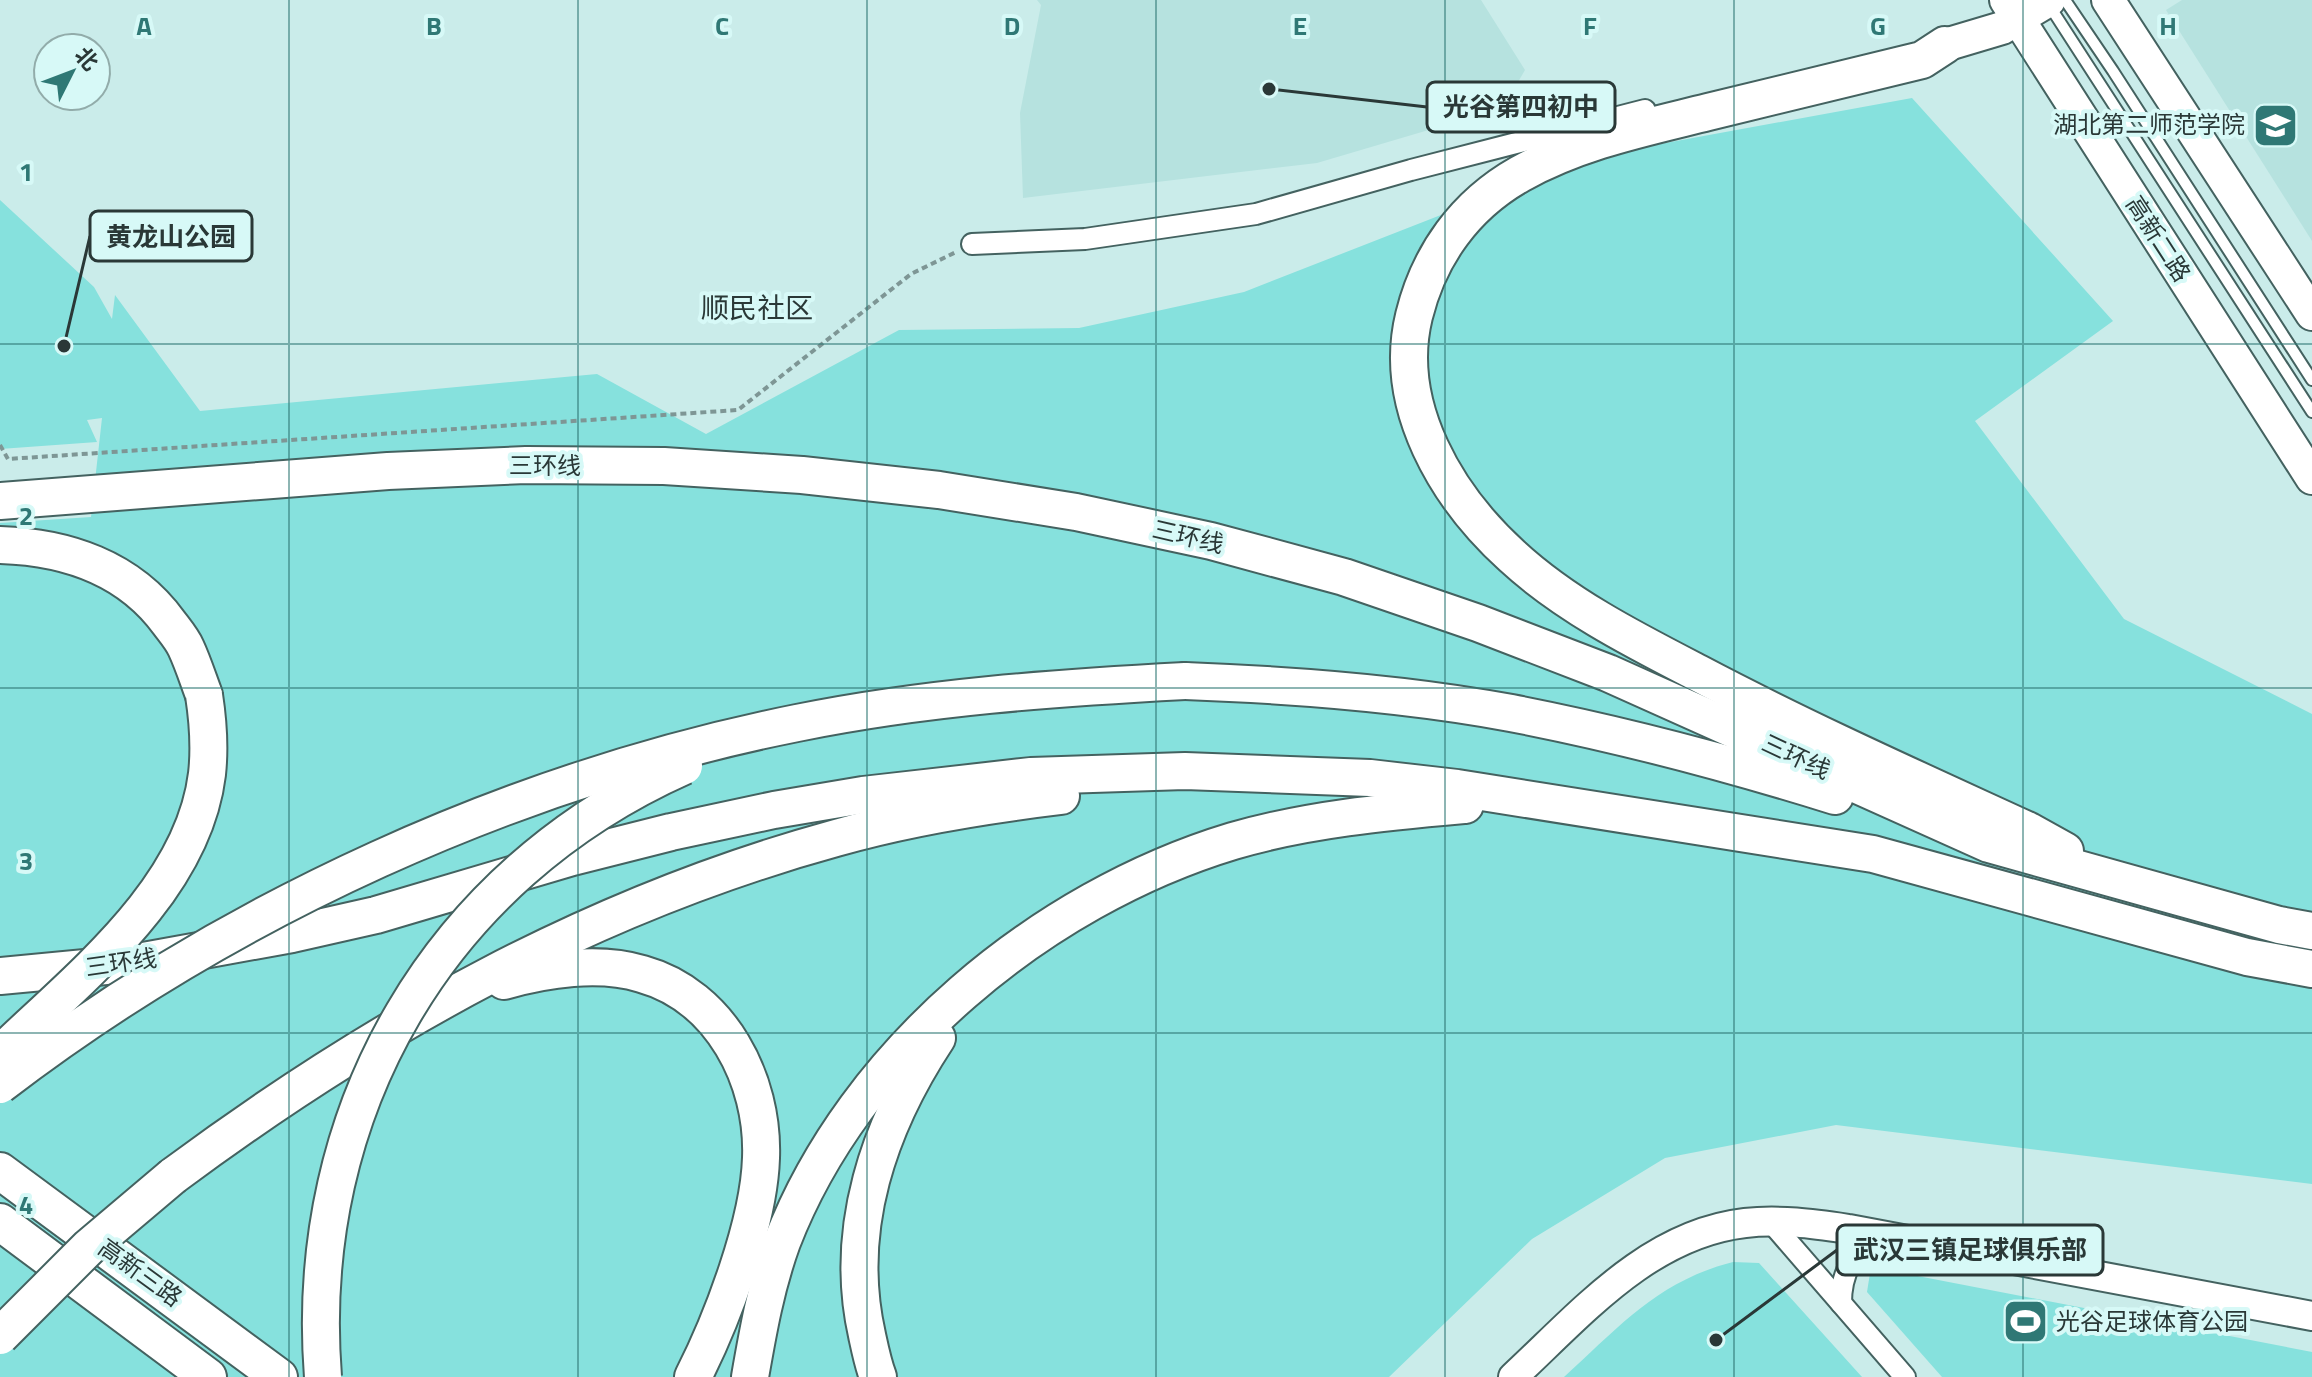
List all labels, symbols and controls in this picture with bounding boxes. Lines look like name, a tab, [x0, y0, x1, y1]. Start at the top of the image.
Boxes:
text: A	[136, 6, 152, 45]
text: B	[426, 6, 442, 45]
text: C	[715, 6, 729, 45]
text: D	[1004, 6, 1020, 45]
text: E	[1293, 6, 1307, 45]
text: F	[1583, 6, 1597, 45]
text: G	[1870, 6, 1886, 45]
text: H	[2159, 6, 2177, 45]
north arrow	[32, 32, 112, 112]
text: 北	[67, 39, 107, 78]
callout: 光谷第四初中	[1427, 82, 1615, 132]
text: 光谷第四初中	[1443, 87, 1599, 126]
school or university icon: 湖北第二师范学院	[2252, 101, 2300, 149]
place label: 湖北第二师范学院	[2053, 106, 2245, 142]
text: 1	[19, 152, 33, 191]
street label: 高新二路	[2118, 188, 2200, 289]
callout: 黄龙山公园	[90, 211, 252, 261]
text: 黄龙山公园	[106, 217, 236, 256]
district label: 顺民社区	[701, 286, 813, 329]
street label: 三环线	[509, 447, 581, 483]
text: 2	[19, 496, 33, 535]
street label: 三环线	[1149, 510, 1227, 562]
street label: 三环线	[1756, 725, 1837, 788]
text: 3	[19, 841, 33, 880]
street label: 三环线	[83, 939, 159, 985]
text: 4	[19, 1185, 33, 1224]
callout: 武汉三镇足球俱乐部	[1837, 1225, 2103, 1275]
street label: 高新三路	[91, 1229, 190, 1315]
text: 武汉三镇足球俱乐部	[1853, 1230, 2087, 1269]
sports icon: 光谷足球体育公园	[2001, 1298, 2049, 1346]
place label: 光谷足球体育公园	[2056, 1303, 2248, 1339]

